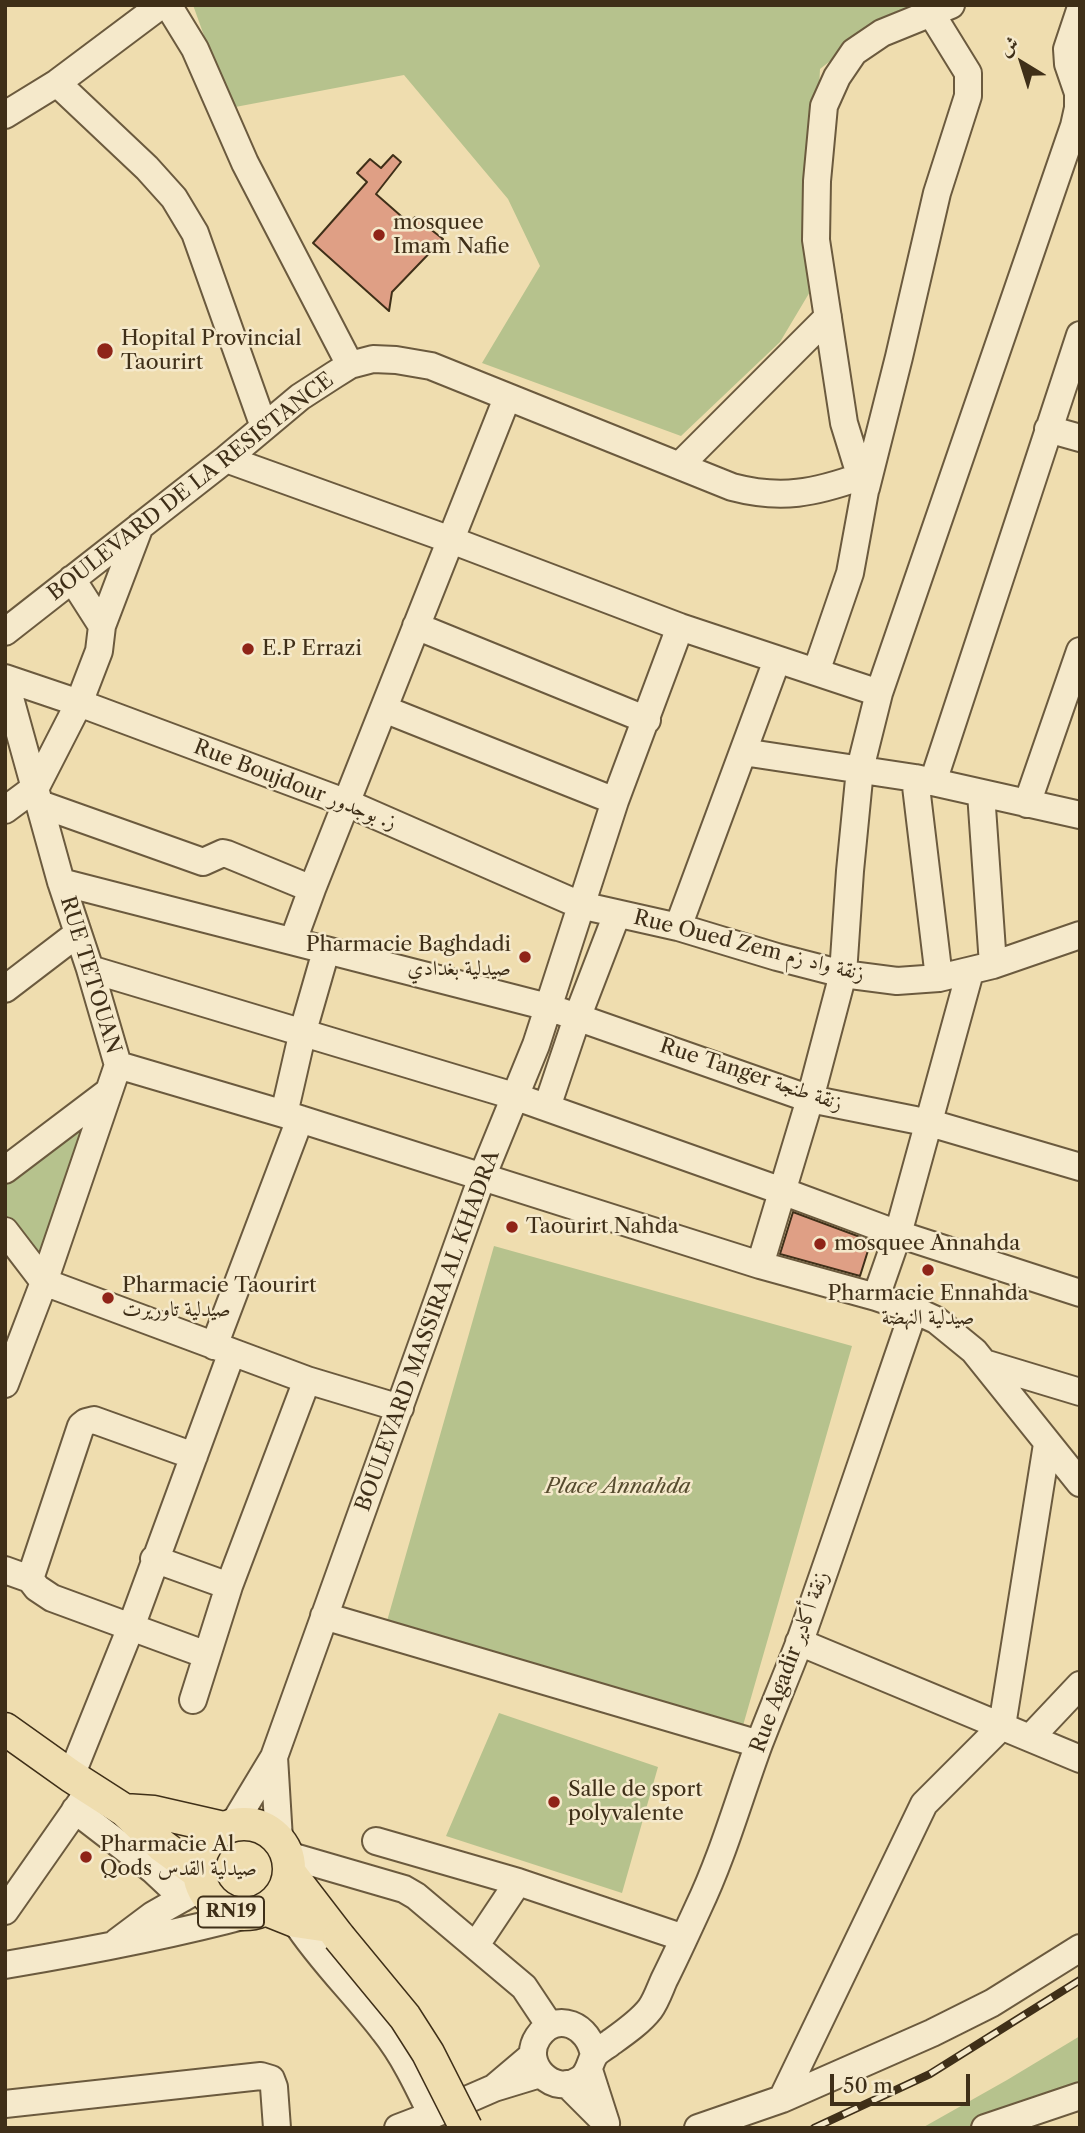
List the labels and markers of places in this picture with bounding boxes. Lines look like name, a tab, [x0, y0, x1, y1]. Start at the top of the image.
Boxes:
place label: mosquee Imam Nafie	[393, 210, 510, 260]
marker: mosquee Imam Nafie	[371, 227, 387, 243]
place label: Hopital Provincial Taourirt	[121, 326, 301, 376]
marker: Hopital Provincial Taourirt	[95, 341, 115, 361]
place label: E.P Errazi	[262, 636, 362, 662]
marker: E.P Errazi	[240, 641, 256, 657]
place label: Pharmacie Baghdadi صيدلية بغدادي	[306, 932, 511, 982]
marker: Pharmacie Baghdadi صيدلية بغدادي	[517, 949, 533, 965]
place label: Taourirt Nahda	[526, 1214, 679, 1240]
marker: Taourirt Nahda	[504, 1219, 520, 1235]
place label: mosquee Annahda	[834, 1231, 1020, 1257]
marker: mosquee Annahda	[812, 1236, 828, 1252]
marker: Pharmacie Ennahda صيدلية النهضة	[920, 1262, 936, 1278]
place label: Pharmacie Taourirt صيدلية تاوريرت	[122, 1273, 316, 1323]
place label: Pharmacie Ennahda صيدلية النهضة	[827, 1281, 1029, 1331]
marker: Pharmacie Taourirt صيدلية تاوريرت	[100, 1290, 116, 1306]
place label: Salle de sport polyvalente	[568, 1777, 703, 1827]
marker: Salle de sport polyvalente	[546, 1794, 562, 1810]
place label: Pharmacie Al Qods صيدلية القدس	[100, 1832, 257, 1882]
marker: Pharmacie Al Qods صيدلية القدس	[78, 1849, 94, 1865]

